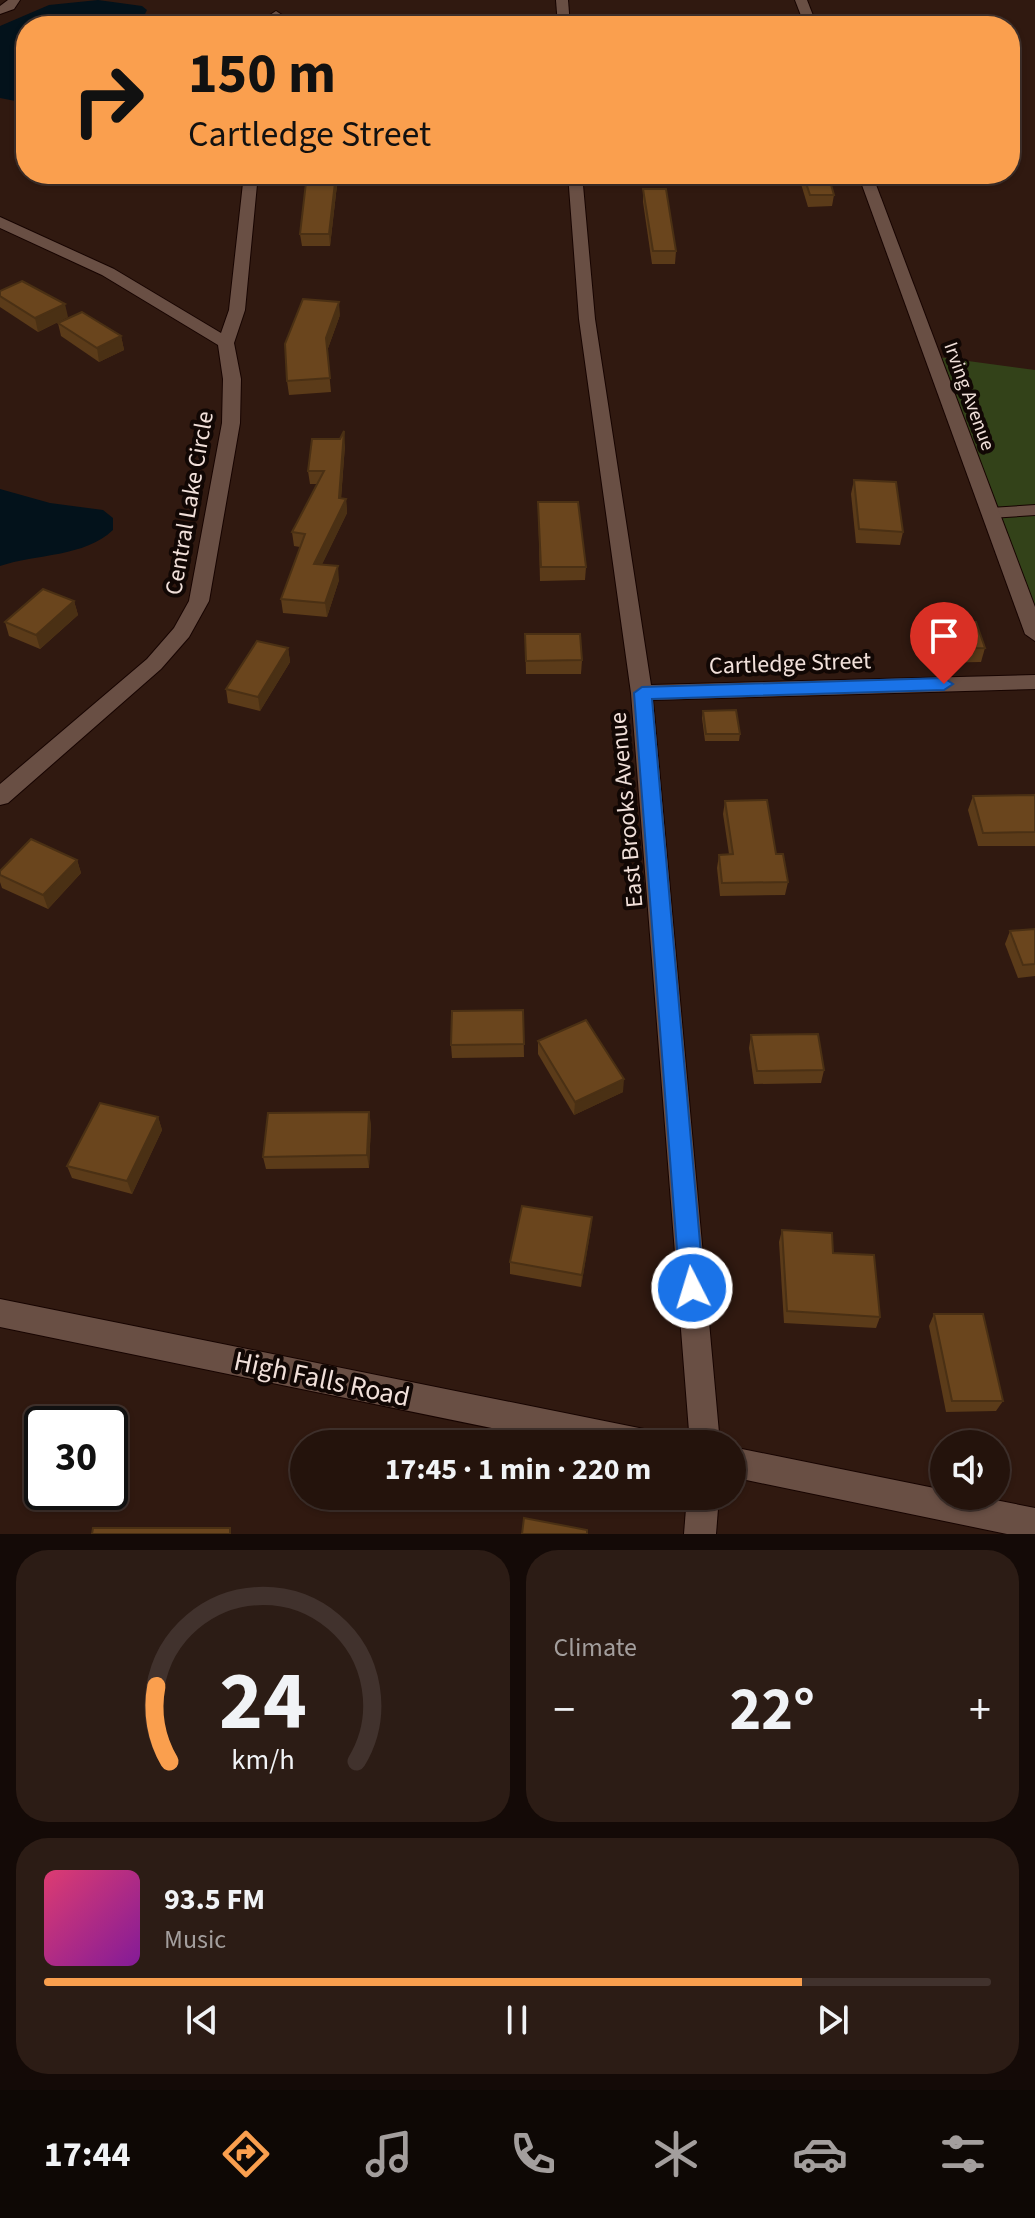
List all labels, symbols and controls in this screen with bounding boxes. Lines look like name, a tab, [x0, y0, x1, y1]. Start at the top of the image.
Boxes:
text: 150 m	[188, 35, 336, 114]
icon: right	[56, 48, 160, 152]
text: Cartledge Street	[188, 109, 431, 160]
street label: Irving Avenue	[936, 338, 1002, 455]
street label: Central Lake Circle	[156, 408, 223, 598]
pin	[910, 602, 978, 684]
icon: arrive	[922, 614, 966, 658]
street label: Cartledge Street	[708, 643, 872, 684]
street label: East Brooks Avenue	[601, 711, 652, 909]
position arrow	[650, 1246, 734, 1330]
street label: High Falls Road	[230, 1341, 413, 1417]
speed limit sign: 30	[24, 1406, 128, 1510]
map controls	[930, 1430, 1010, 1510]
button: sound	[930, 1430, 1010, 1510]
text: 17:45 · 1 min · 220 m	[385, 1448, 651, 1491]
text: Climate	[554, 1629, 637, 1666]
text: 24	[219, 1643, 307, 1761]
text: 22°	[730, 1668, 815, 1753]
text: −	[554, 1679, 575, 1742]
text: +	[969, 1679, 991, 1742]
text: km/h	[231, 1740, 294, 1780]
text: 93.5 FM	[164, 1878, 265, 1921]
text: Music	[164, 1921, 226, 1958]
icon: previous	[180, 1998, 224, 2042]
icon: pause	[495, 1998, 539, 2042]
icon: next	[811, 1998, 855, 2042]
icon: directions	[218, 2126, 274, 2182]
icon: music	[361, 2126, 417, 2182]
icon: phone	[505, 2126, 561, 2182]
icon: climate	[648, 2126, 704, 2182]
icon: car	[792, 2126, 848, 2182]
icon: filters	[935, 2126, 991, 2182]
text: 17:44	[44, 2129, 131, 2180]

